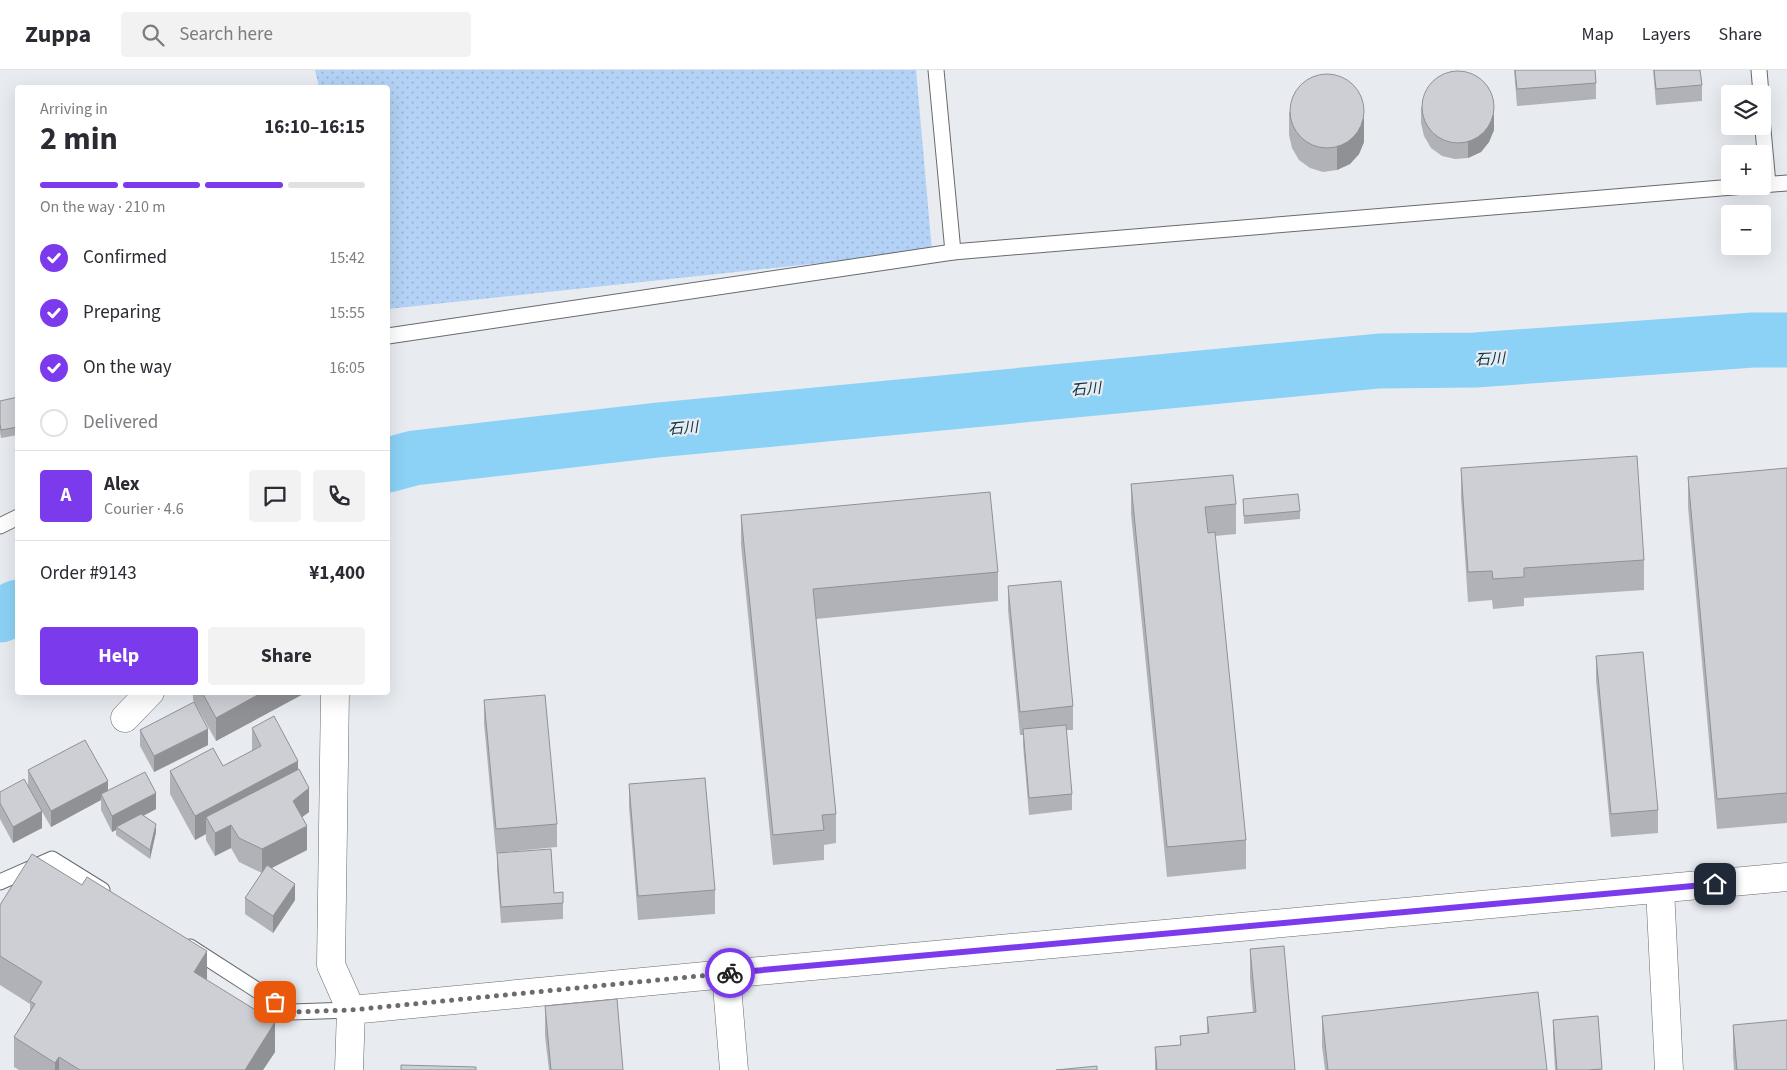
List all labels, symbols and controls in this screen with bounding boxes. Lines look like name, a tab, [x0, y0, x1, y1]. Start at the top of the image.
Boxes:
search box	[121, 12, 471, 57]
text: Zuppa	[25, 17, 91, 52]
icon: search	[139, 21, 167, 49]
text: Search here	[179, 21, 273, 48]
text: Map	[1582, 22, 1614, 47]
text: Layers	[1642, 22, 1691, 47]
text: Share	[1719, 22, 1762, 47]
map controls	[1721, 85, 1771, 255]
button: layers	[1721, 85, 1771, 135]
text: Arriving in	[40, 98, 108, 120]
text: 16:10–16:15	[264, 114, 365, 141]
text: 2 min	[40, 116, 118, 162]
button: +	[1721, 145, 1771, 195]
text: On the way · 210 m	[40, 196, 165, 218]
button: −	[1721, 205, 1771, 255]
icon: check	[40, 244, 68, 272]
text: Confirmed	[83, 244, 167, 271]
text: 15:42	[329, 247, 365, 269]
icon: check	[40, 299, 68, 327]
text: Preparing	[83, 299, 161, 326]
text: 15:55	[329, 302, 365, 324]
water label: 石川	[1474, 348, 1508, 371]
icon: check	[40, 354, 68, 382]
text: On the way	[83, 354, 172, 381]
text: 16:05	[329, 357, 365, 379]
water label: 石川	[1070, 378, 1104, 401]
text: Delivered	[83, 409, 158, 436]
water label: 石川	[667, 417, 701, 440]
button: chat	[249, 470, 301, 522]
button: phone	[313, 470, 365, 522]
text: Alex	[104, 471, 140, 498]
text: A	[61, 482, 71, 509]
text: Courier · 4.6	[104, 498, 184, 520]
text: Order #9143	[40, 560, 137, 587]
text: ¥1,400	[309, 560, 365, 587]
button: Help	[40, 627, 198, 685]
button: Share	[208, 627, 365, 685]
pin	[1694, 863, 1736, 905]
icon: home	[1701, 870, 1729, 898]
courier	[705, 948, 755, 998]
icon: bike	[716, 959, 744, 987]
pin	[254, 981, 296, 1023]
icon: bag	[261, 988, 289, 1016]

